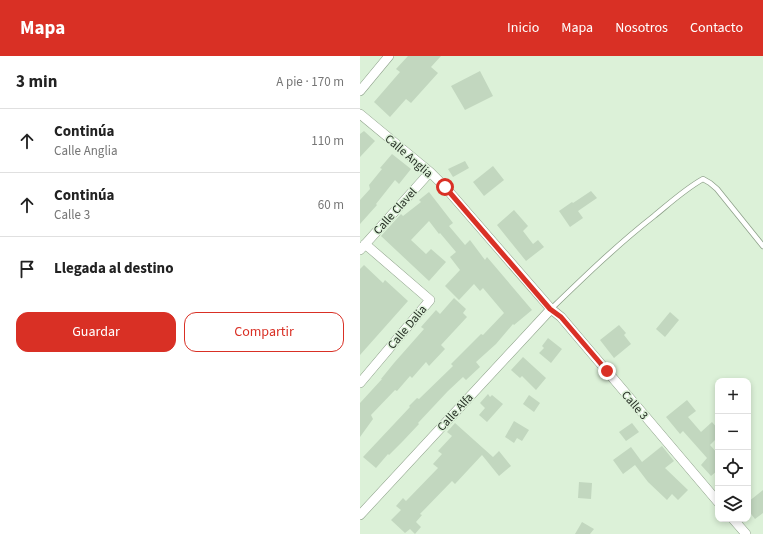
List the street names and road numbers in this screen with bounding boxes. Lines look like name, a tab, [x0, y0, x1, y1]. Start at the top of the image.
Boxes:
street label: Calle Anglia	[381, 131, 436, 182]
street label: Calle Clavel	[370, 184, 421, 239]
street label: Calle Dalia	[384, 302, 431, 353]
street label: Calle 3	[617, 387, 652, 424]
street label: Calle Alfa	[433, 390, 477, 435]

